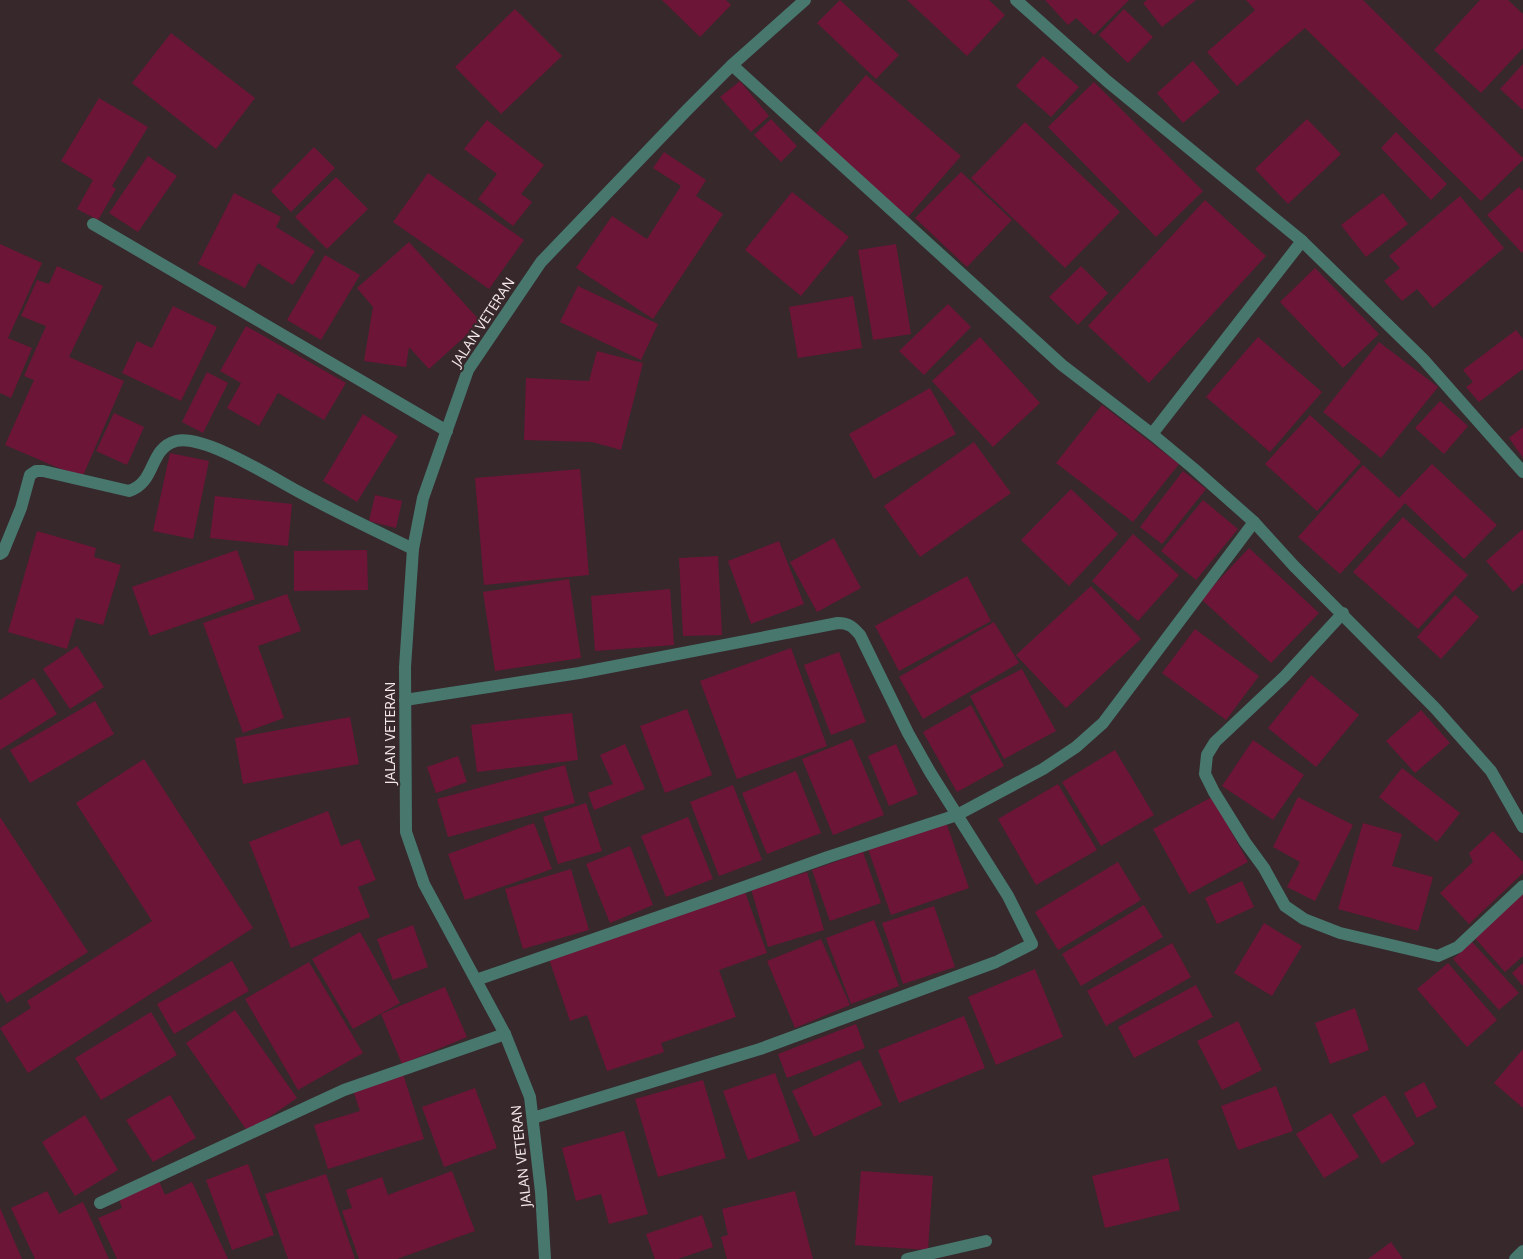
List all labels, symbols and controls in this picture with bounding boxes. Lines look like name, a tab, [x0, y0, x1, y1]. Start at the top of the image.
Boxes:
street label: JALAN VETERAN	[446, 274, 518, 372]
street label: JALAN VETERAN	[380, 682, 399, 786]
street label: JALAN VETERAN	[506, 1104, 536, 1210]

